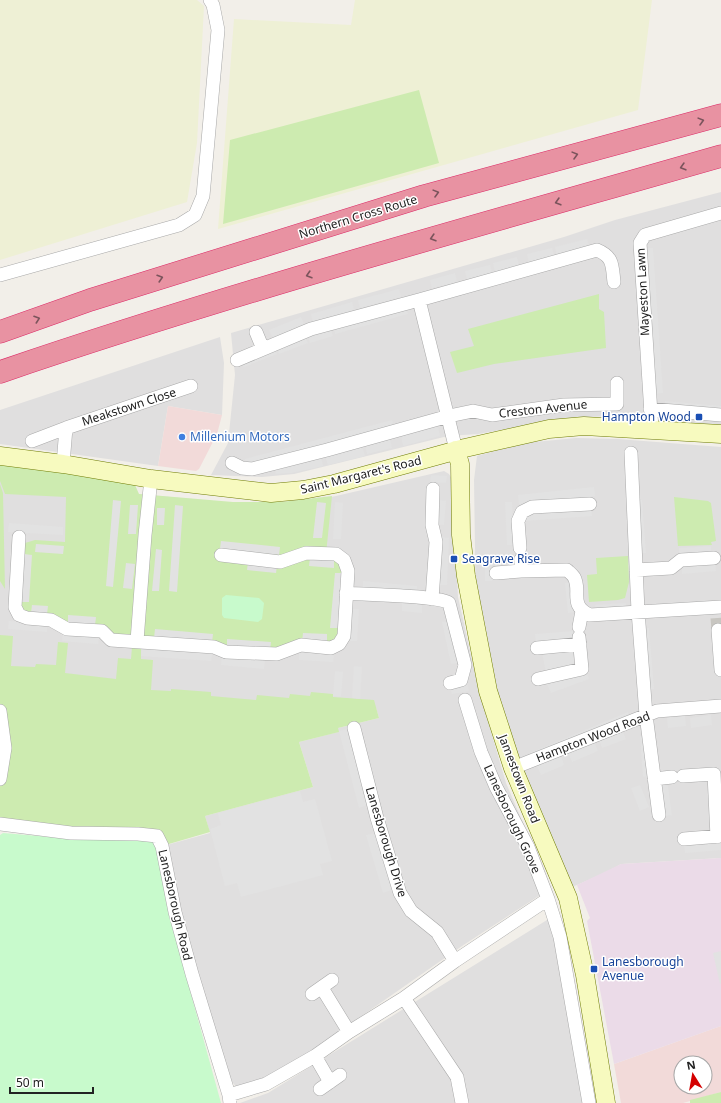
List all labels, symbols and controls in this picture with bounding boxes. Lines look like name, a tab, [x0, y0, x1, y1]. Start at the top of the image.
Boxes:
one-way arrow	[697, 117, 704, 126]
one-way arrow	[572, 151, 579, 160]
one-way arrow	[680, 162, 687, 171]
one-way arrow	[433, 189, 440, 198]
street label: Northern Cross Route	[297, 190, 419, 243]
one-way arrow	[555, 197, 562, 206]
one-way arrow	[430, 233, 437, 242]
street label: Mayeston Lawn	[632, 248, 653, 337]
one-way arrow	[306, 270, 313, 279]
one-way arrow	[157, 274, 164, 283]
one-way arrow	[33, 315, 40, 323]
street label: Meakstown Close	[79, 383, 178, 430]
street label: Creston Avenue	[498, 395, 588, 422]
place label: Hampton Wood	[602, 408, 691, 425]
marker: Hampton Wood	[694, 412, 704, 422]
place label: Millenium Motors	[190, 428, 290, 445]
marker: Millenium Motors	[177, 432, 187, 442]
street label: Saint Margaret's Road	[299, 451, 423, 498]
place label: Seagrave Rise	[462, 550, 540, 567]
marker: Seagrave Rise	[449, 554, 459, 564]
street label: Hampton Wood Road	[533, 707, 652, 766]
street label: Jamestown Road	[494, 731, 544, 826]
street label: Lanesborough Grove	[480, 762, 545, 876]
street label: Lanesborough Drive	[362, 785, 411, 899]
street label: Lanesborough Road	[154, 848, 197, 962]
place label: Lanesborough Avenue	[602, 953, 684, 984]
marker: Lanesborough Avenue	[589, 964, 599, 974]
north arrow	[673, 1055, 713, 1095]
text: N	[685, 1056, 697, 1073]
scale bar	[10, 1069, 93, 1095]
text: 50 m	[16, 1074, 44, 1091]

